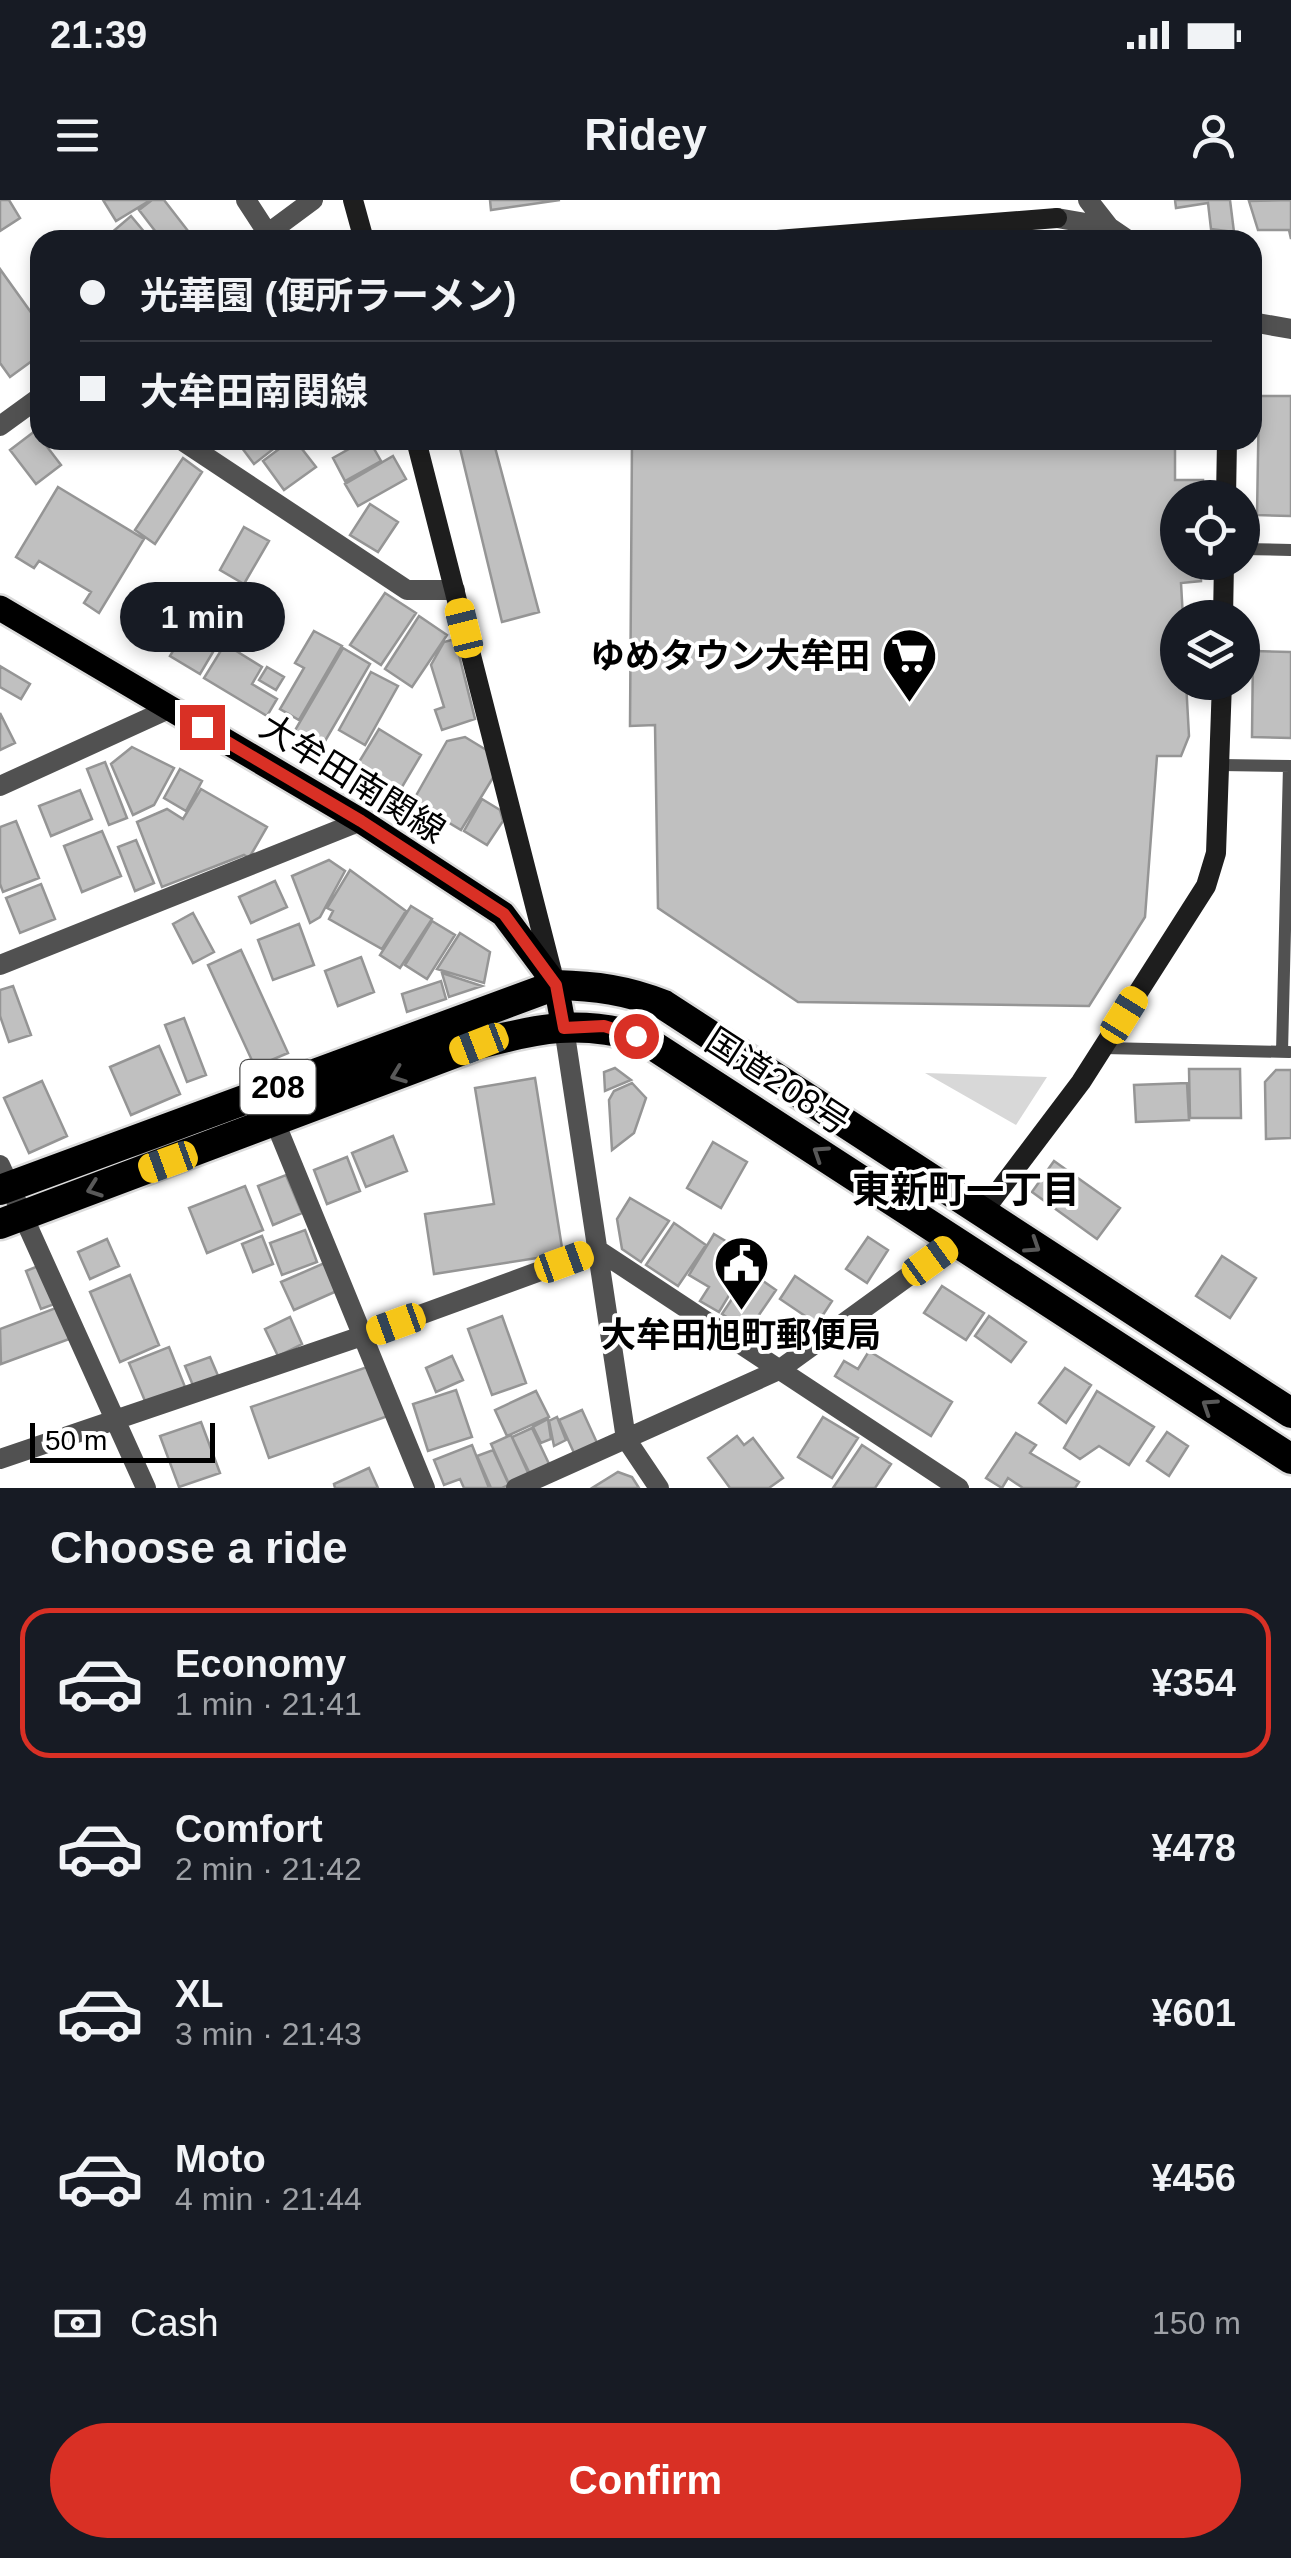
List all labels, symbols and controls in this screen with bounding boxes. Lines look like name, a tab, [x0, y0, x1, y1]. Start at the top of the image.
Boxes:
text: 21:39	[50, 14, 147, 56]
icon: menu	[50, 108, 105, 163]
icon: person	[1186, 108, 1241, 163]
text: Ridey	[584, 109, 707, 160]
text: 光華園 (便所ラーメン)	[140, 275, 516, 317]
text: 大牟田南関線	[140, 371, 368, 413]
map controls	[1160, 480, 1260, 700]
button: locate	[1160, 480, 1260, 580]
callout: 1 min	[120, 582, 284, 652]
car	[442, 595, 486, 661]
text: 1 min	[161, 599, 244, 635]
button: layers	[1160, 600, 1260, 700]
supermarket icon: ゆめタウン大牟田	[879, 625, 939, 704]
place label: ゆめタウン大牟田	[590, 636, 870, 675]
route end	[180, 705, 225, 750]
street label: 大牟田南関線	[254, 706, 452, 850]
car	[1095, 982, 1153, 1048]
route start	[614, 1014, 659, 1059]
car	[446, 1019, 512, 1069]
street label: 国道208号	[699, 1020, 857, 1142]
road number: 208	[240, 1060, 316, 1114]
one-way arrow	[390, 1063, 407, 1084]
car	[135, 1138, 201, 1186]
one-way arrow	[812, 1146, 830, 1165]
district label: 東新町一丁目	[852, 1169, 1080, 1211]
one-way arrow	[86, 1177, 103, 1198]
car	[897, 1231, 963, 1291]
public building icon: 大牟田旭町郵便局	[711, 1233, 771, 1312]
one-way arrow	[1023, 1234, 1041, 1253]
car	[531, 1238, 597, 1286]
car	[363, 1300, 429, 1348]
place label: 大牟田旭町郵便局	[601, 1315, 881, 1354]
one-way arrow	[1202, 1400, 1220, 1419]
scale bar	[30, 1418, 215, 1462]
text: 50 m	[45, 1425, 107, 1456]
text: Choose a ride	[50, 1522, 348, 1573]
icon: car	[55, 1638, 145, 1728]
text: Economy	[175, 1643, 346, 1685]
text: ¥354	[1151, 1662, 1236, 1704]
text: 1 min · 21:41	[175, 1686, 362, 1722]
icon: car	[55, 1803, 145, 1893]
text: Comfort	[175, 1808, 323, 1850]
text: ¥478	[1151, 1827, 1236, 1869]
text: 2 min · 21:42	[175, 1851, 362, 1887]
icon: car	[55, 1968, 145, 2058]
text: XL	[175, 1973, 224, 2015]
text: ¥601	[1151, 1992, 1236, 2034]
text: 3 min · 21:43	[175, 2016, 362, 2052]
icon: car	[55, 2133, 145, 2223]
text: Moto	[175, 2138, 266, 2180]
text: ¥456	[1151, 2157, 1236, 2199]
text: 4 min · 21:44	[175, 2181, 362, 2217]
icon: cash	[50, 2296, 105, 2351]
text: Cash	[130, 2302, 219, 2344]
text: 150 m	[1152, 2305, 1241, 2341]
button: Confirm	[50, 2423, 1241, 2538]

